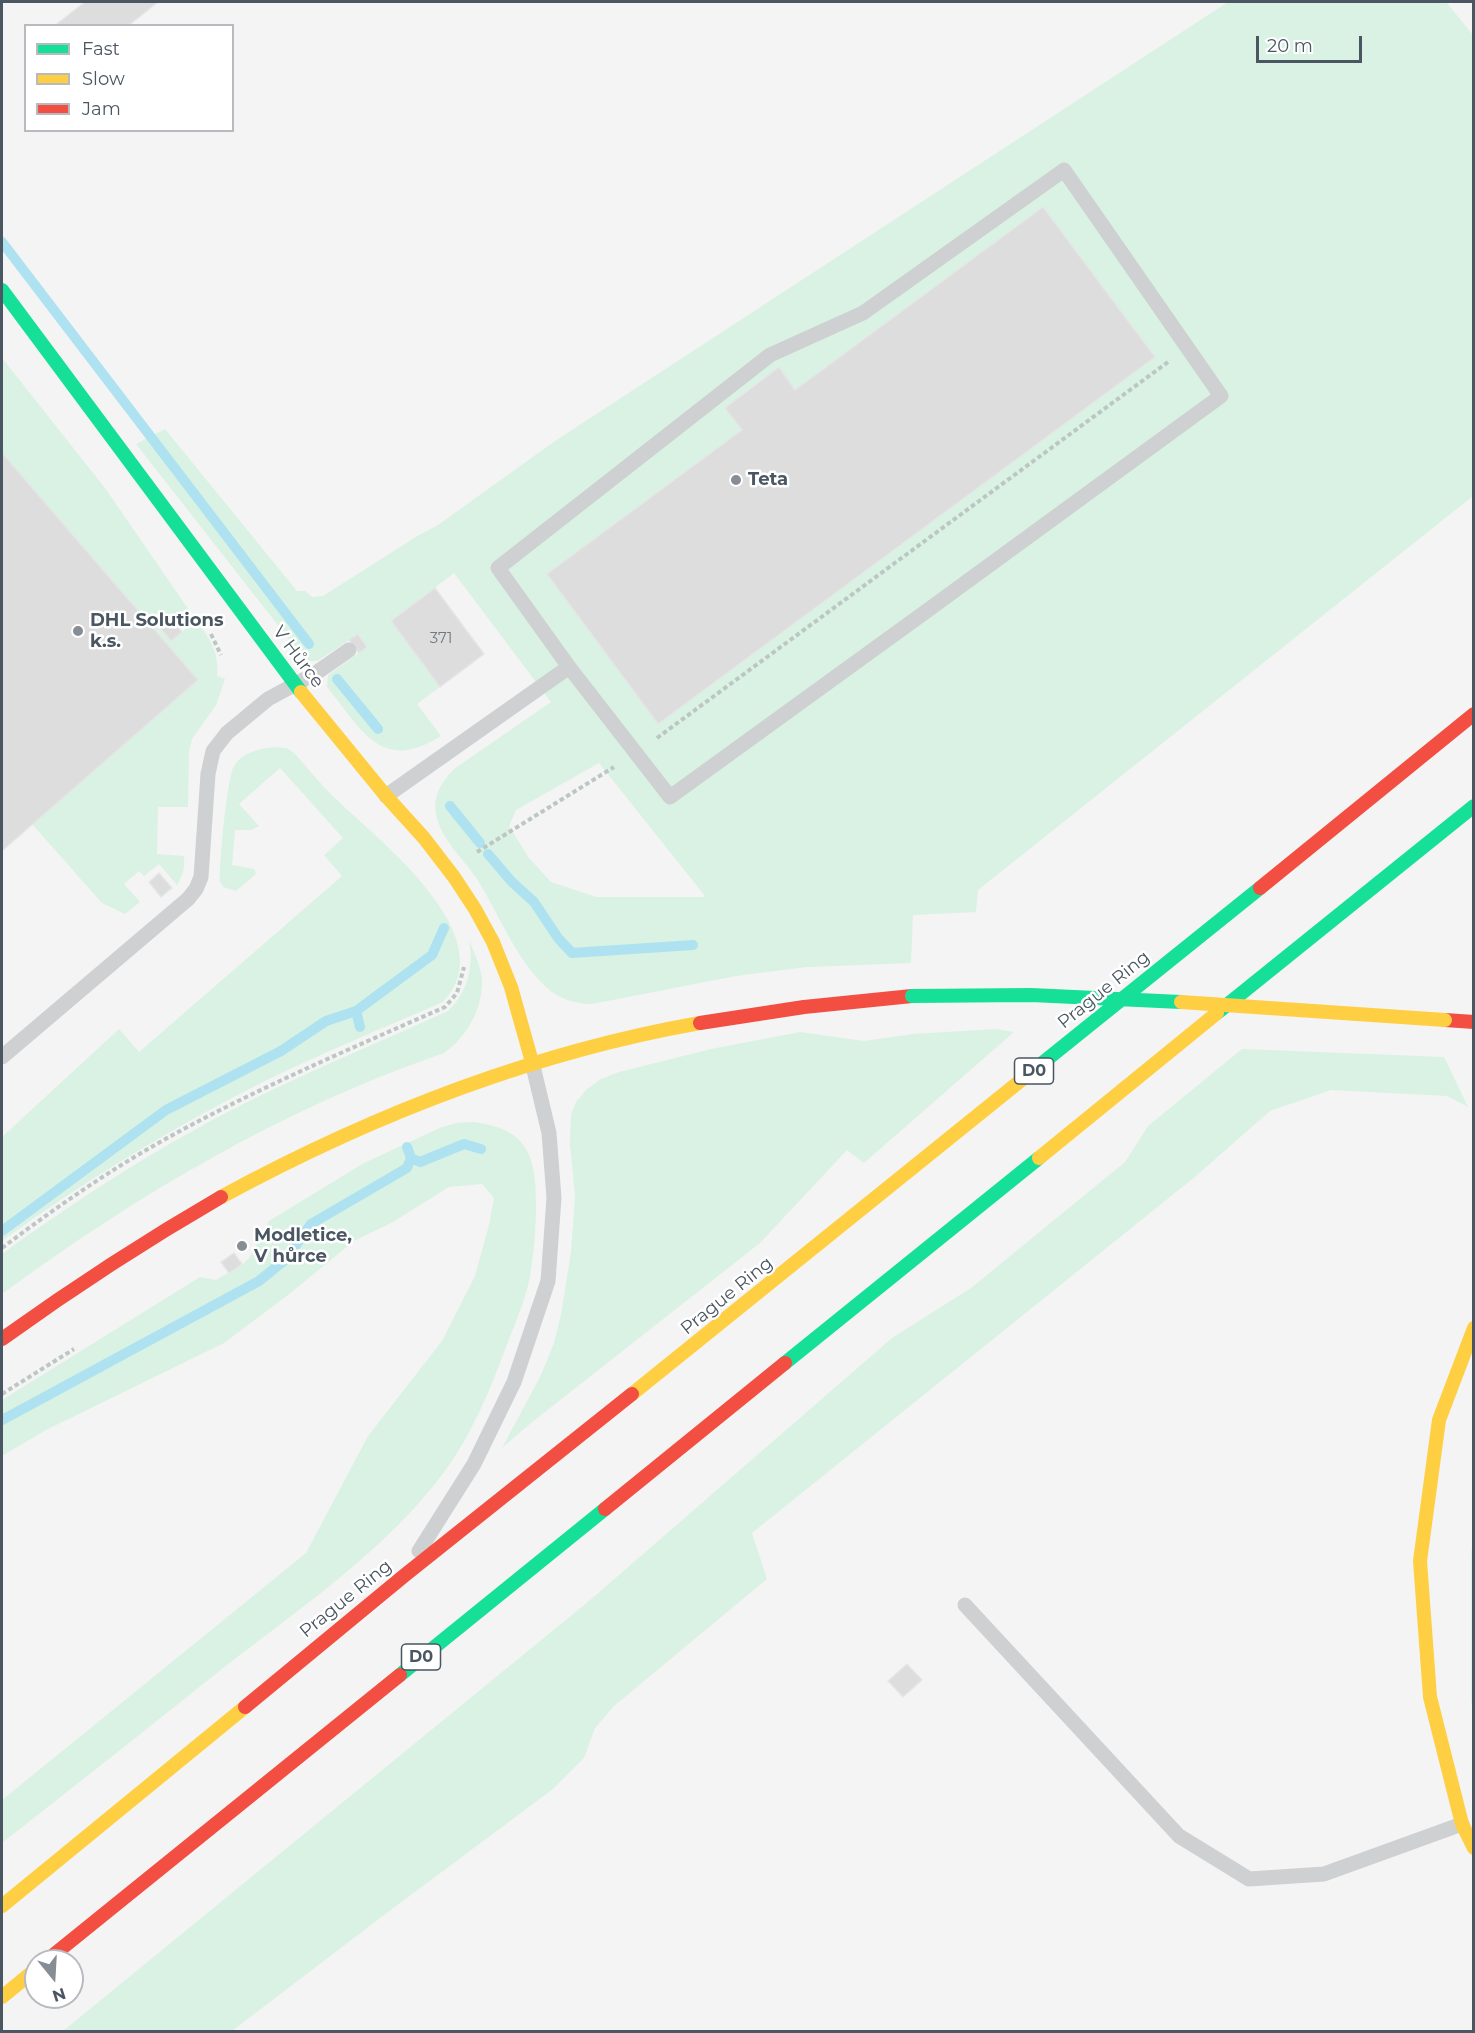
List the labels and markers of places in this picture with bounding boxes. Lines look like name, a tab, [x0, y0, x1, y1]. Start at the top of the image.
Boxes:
place label: Teta	[748, 469, 788, 491]
marker: Teta	[729, 473, 743, 487]
place label: DHL Solutions k.s.	[90, 610, 223, 652]
marker: DHL Solutions k.s.	[71, 624, 85, 638]
place label: Modletice, V hůrce	[254, 1225, 352, 1268]
marker: Modletice, V hůrce	[235, 1239, 249, 1253]

